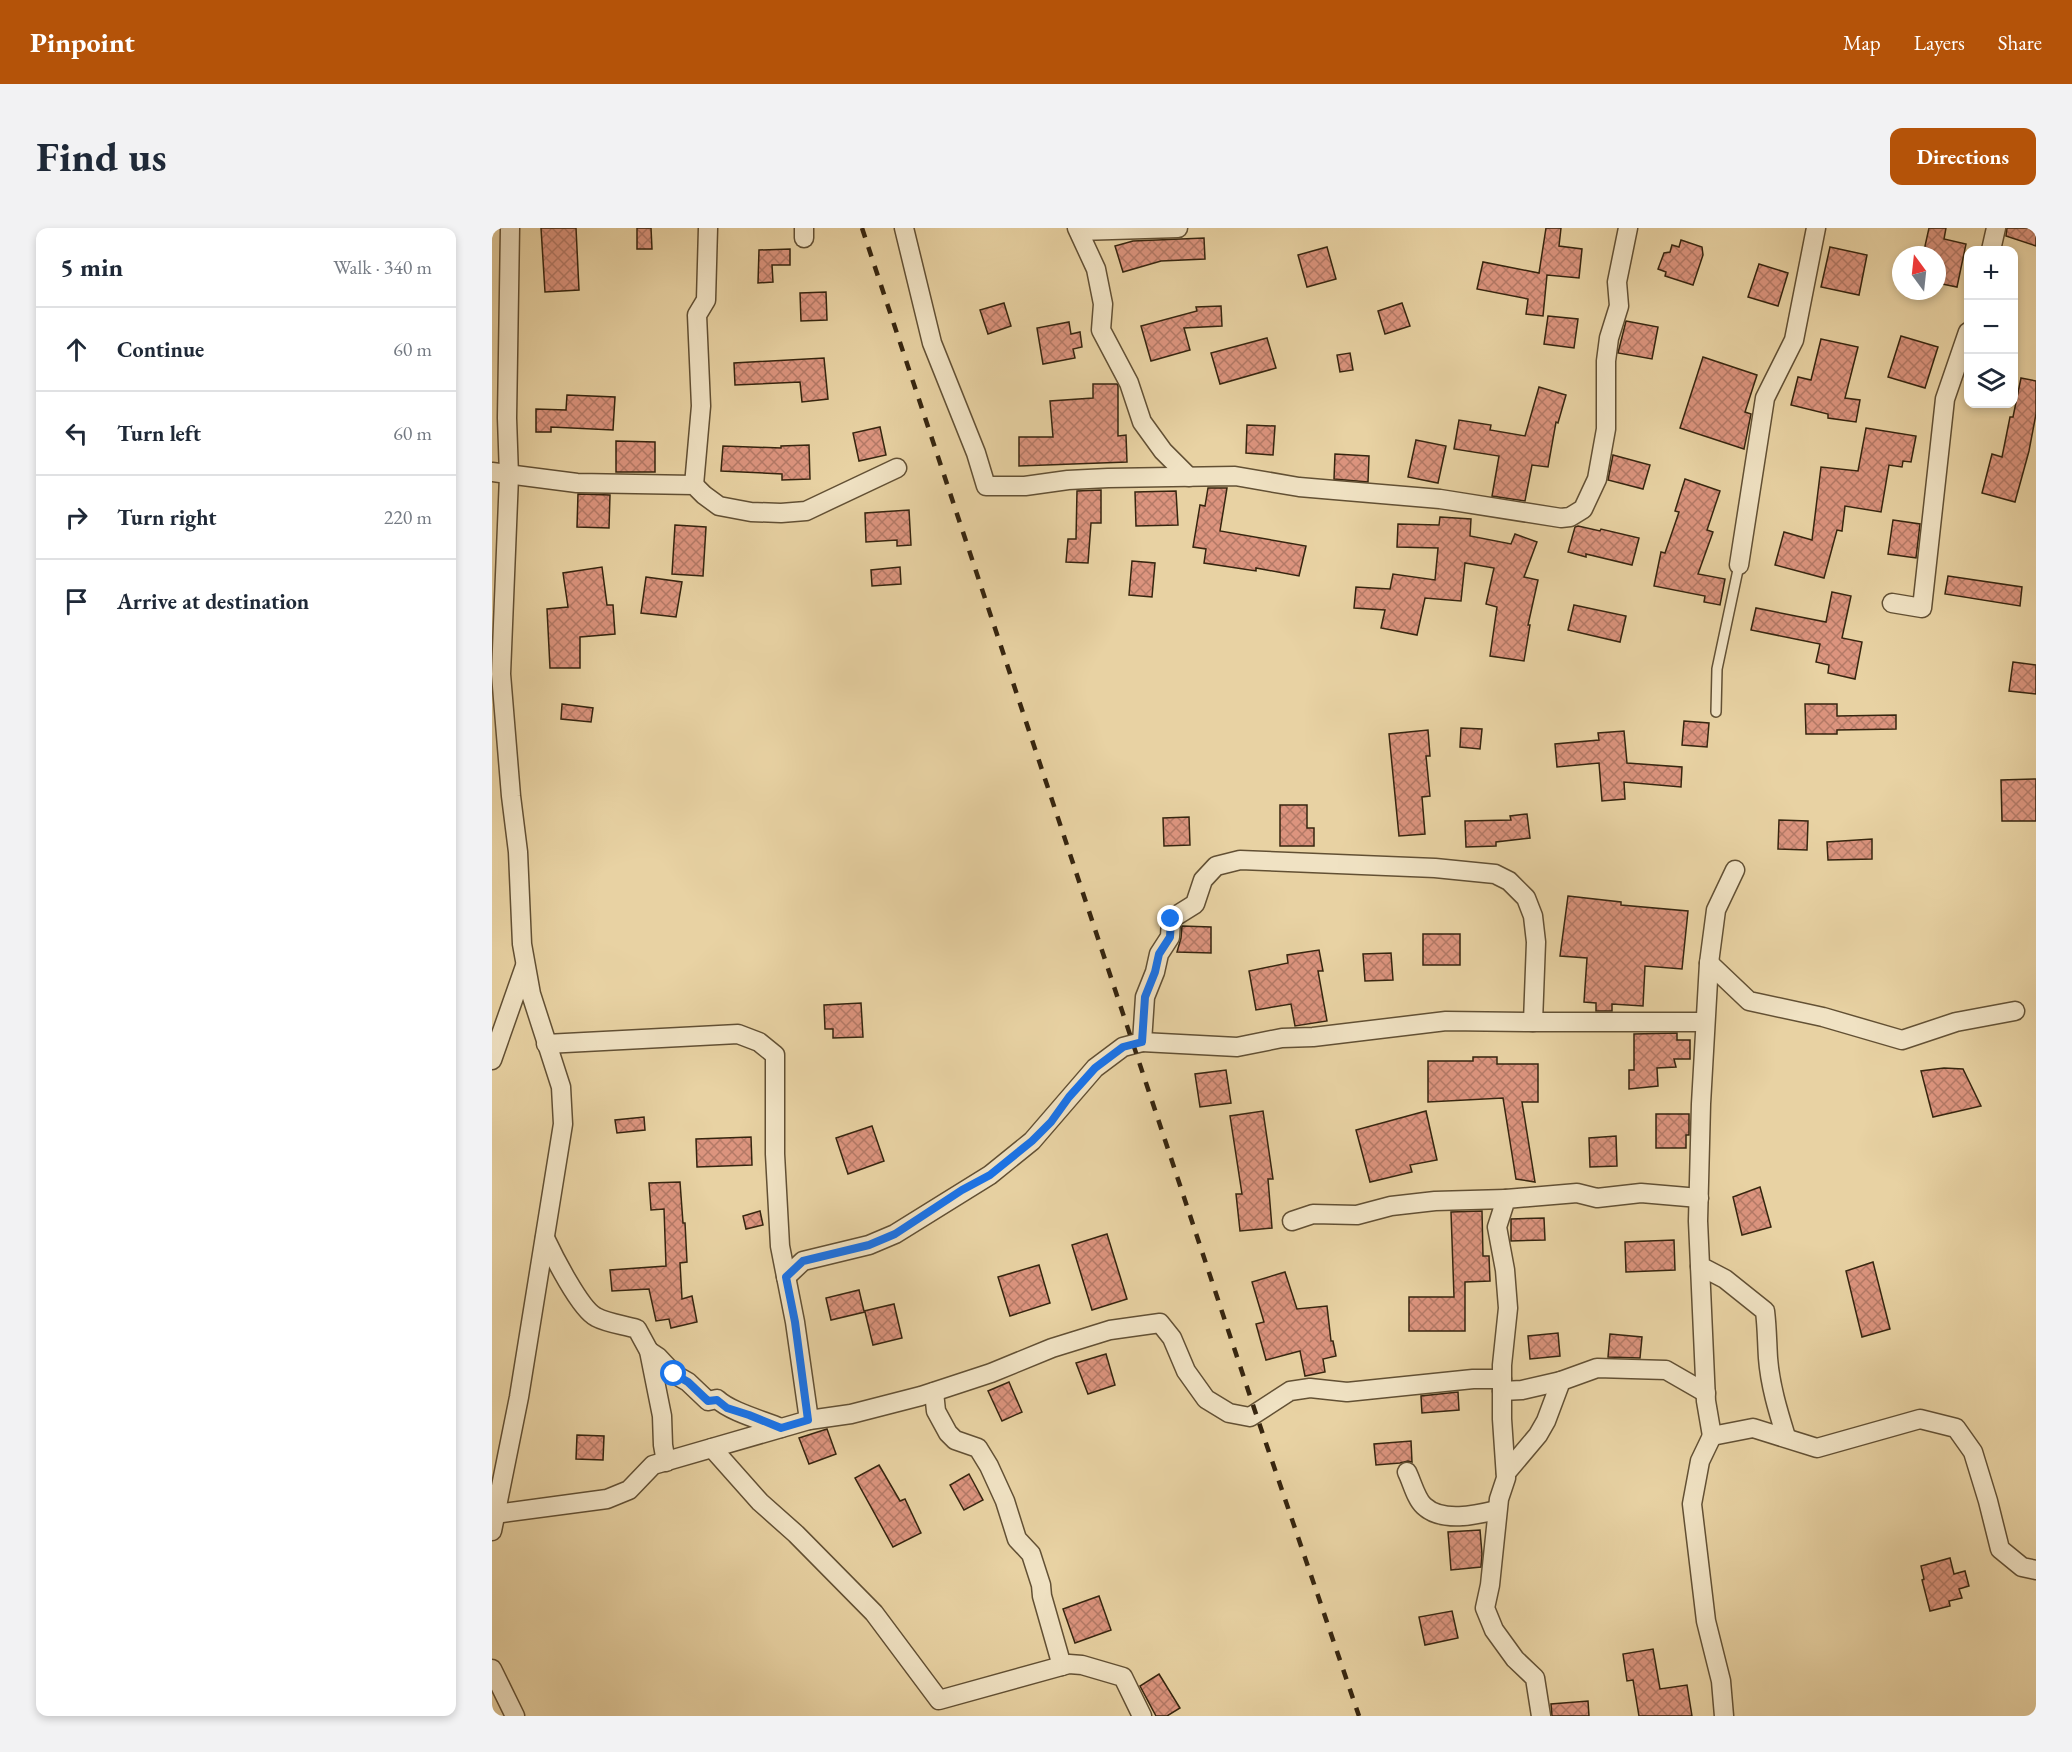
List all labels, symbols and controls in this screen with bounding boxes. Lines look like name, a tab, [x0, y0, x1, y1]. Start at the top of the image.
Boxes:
text: Pinpoint	[30, 24, 135, 60]
text: Map	[1843, 29, 1881, 56]
text: Layers	[1914, 29, 1965, 56]
text: Share	[1998, 29, 2042, 56]
button: Directions	[1890, 128, 2036, 185]
text: Find us	[36, 129, 167, 184]
north arrow	[1892, 246, 1946, 300]
map controls	[1964, 246, 2018, 408]
button: +	[1964, 246, 2018, 300]
text: 5 min	[60, 250, 123, 284]
text: Walk · 340 m	[333, 254, 432, 280]
button: −	[1964, 300, 2018, 354]
icon: ahead	[60, 333, 93, 366]
text: Continue	[117, 335, 204, 364]
text: 60 m	[393, 336, 432, 362]
button: layers	[1964, 354, 2018, 408]
icon: left	[60, 417, 93, 450]
text: Turn left	[117, 419, 201, 448]
text: 60 m	[393, 420, 432, 446]
icon: right	[60, 501, 93, 534]
text: Turn right	[117, 503, 216, 532]
text: 220 m	[384, 504, 432, 530]
icon: arrive	[60, 585, 93, 618]
text: Arrive at destination	[117, 587, 309, 616]
route end	[1157, 905, 1183, 931]
route start	[660, 1360, 686, 1386]

